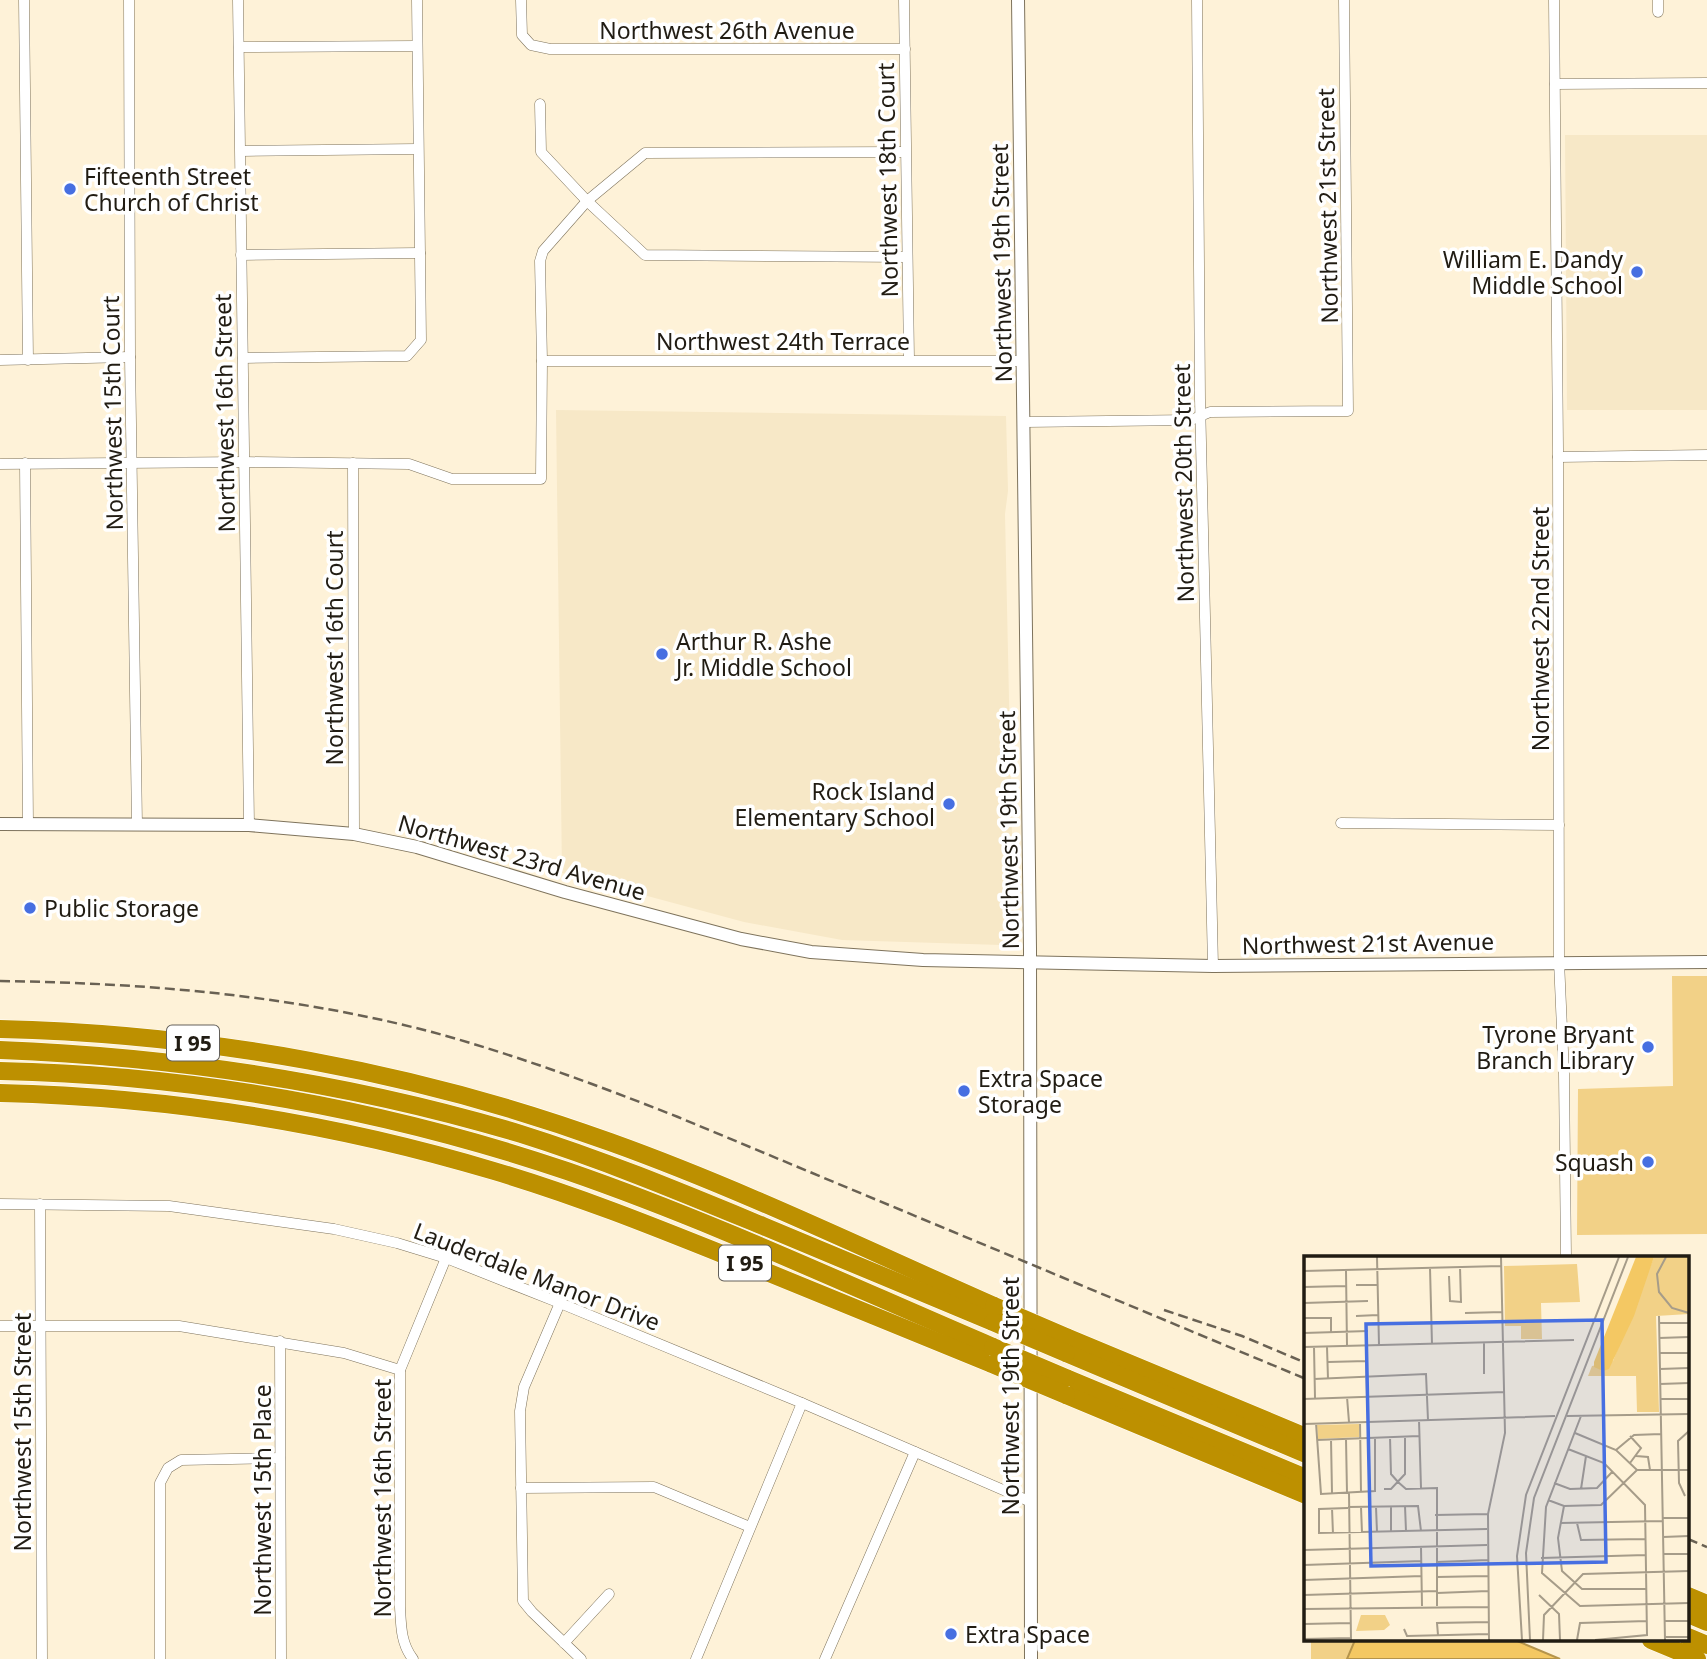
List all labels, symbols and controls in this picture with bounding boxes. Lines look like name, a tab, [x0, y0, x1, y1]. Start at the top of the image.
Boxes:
street label: Northwest 26th Avenue	[599, 14, 855, 46]
street label: Northwest 18th Court	[869, 62, 905, 298]
street label: Northwest 21st Street	[1309, 88, 1345, 324]
street label: Northwest 19th Street	[983, 143, 1019, 383]
place label: Fifteenth Street Church of Christ	[84, 160, 259, 218]
marker: Fifteenth Street Church of Christ	[62, 181, 78, 197]
place label: William E. Dandy Middle School	[1443, 243, 1623, 301]
marker: William E. Dandy Middle School	[1629, 264, 1645, 280]
street label: Northwest 16th Street	[206, 293, 242, 533]
street label: Northwest 15th Court	[94, 295, 130, 531]
street label: Northwest 24th Terrace	[656, 325, 910, 357]
street label: Northwest 20th Street	[1165, 363, 1201, 603]
street label: Northwest 22nd Street	[1524, 507, 1556, 751]
street label: Northwest 16th Court	[318, 530, 350, 766]
place label: Arthur R. Ashe Jr. Middle School	[674, 625, 852, 683]
marker: Arthur R. Ashe Jr. Middle School	[654, 646, 670, 662]
street label: Northwest 19th Street	[990, 710, 1026, 950]
place label: Rock Island Elementary School	[735, 775, 935, 833]
marker: Rock Island Elementary School	[941, 796, 957, 812]
street label: Northwest 23rd Avenue	[395, 806, 649, 908]
place label: Public Storage	[44, 892, 199, 924]
marker: Public Storage	[22, 900, 38, 916]
street label: Northwest 21st Avenue	[1242, 925, 1494, 961]
place label: Tyrone Bryant Branch Library	[1476, 1018, 1634, 1076]
road number: I 95	[167, 1026, 219, 1060]
marker: Tyrone Bryant Branch Library	[1640, 1039, 1656, 1055]
place label: Extra Space Storage	[978, 1062, 1103, 1120]
marker: Extra Space Storage	[956, 1083, 972, 1099]
place label: Squash	[1555, 1146, 1634, 1178]
marker: Squash	[1640, 1154, 1656, 1170]
street label: Lauderdale Manor Drive	[409, 1214, 665, 1338]
road number: I 95	[719, 1246, 771, 1280]
inset map	[1304, 1256, 1690, 1642]
street label: Northwest 19th Street	[994, 1277, 1026, 1515]
street label: Northwest 15th Street	[6, 1313, 38, 1551]
street label: Northwest 16th Street	[366, 1379, 398, 1617]
street label: Northwest 15th Place	[246, 1384, 278, 1616]
place label: Extra Space	[965, 1618, 1090, 1650]
marker: Extra Space	[943, 1626, 959, 1642]

